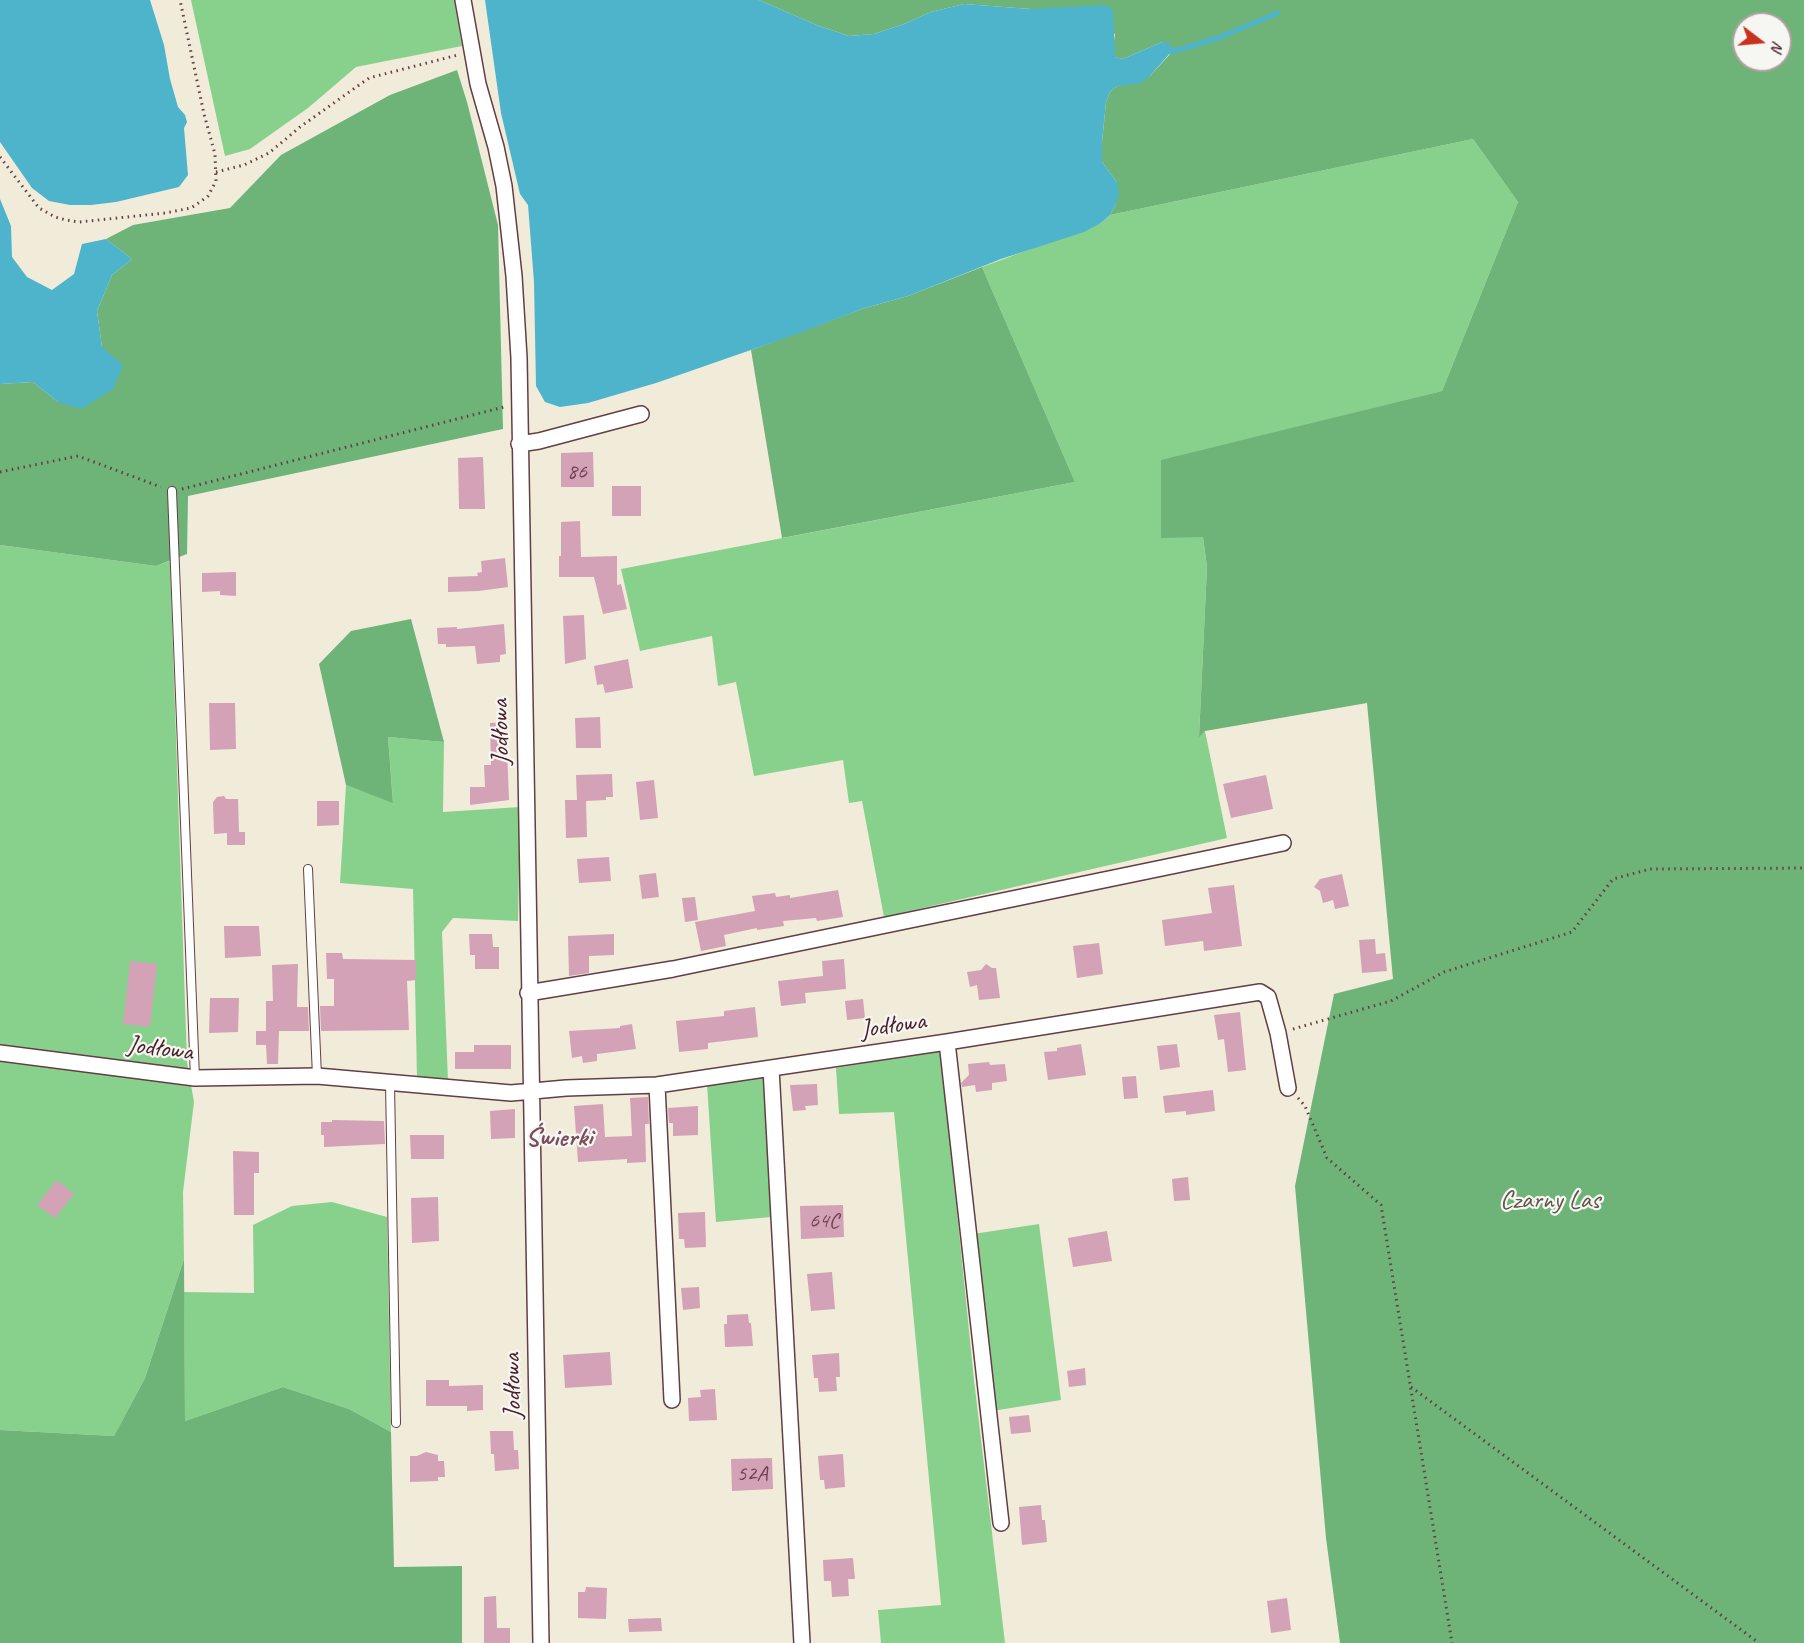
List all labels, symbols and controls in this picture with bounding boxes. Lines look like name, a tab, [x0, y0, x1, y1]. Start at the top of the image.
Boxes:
north arrow	[1732, 12, 1792, 72]
text: N	[1766, 39, 1788, 54]
house number: 86	[567, 459, 587, 485]
street label: Jodłowa	[485, 699, 517, 765]
street label: Jodłowa	[858, 1006, 928, 1046]
street label: Jodłowa	[125, 1030, 195, 1068]
district label: Świerki	[526, 1122, 592, 1154]
park label: Czarny Las	[1500, 1185, 1600, 1217]
house number: 64C	[809, 1208, 839, 1234]
street label: Jodłowa	[497, 1353, 529, 1419]
house number: 52A	[737, 1461, 767, 1487]

